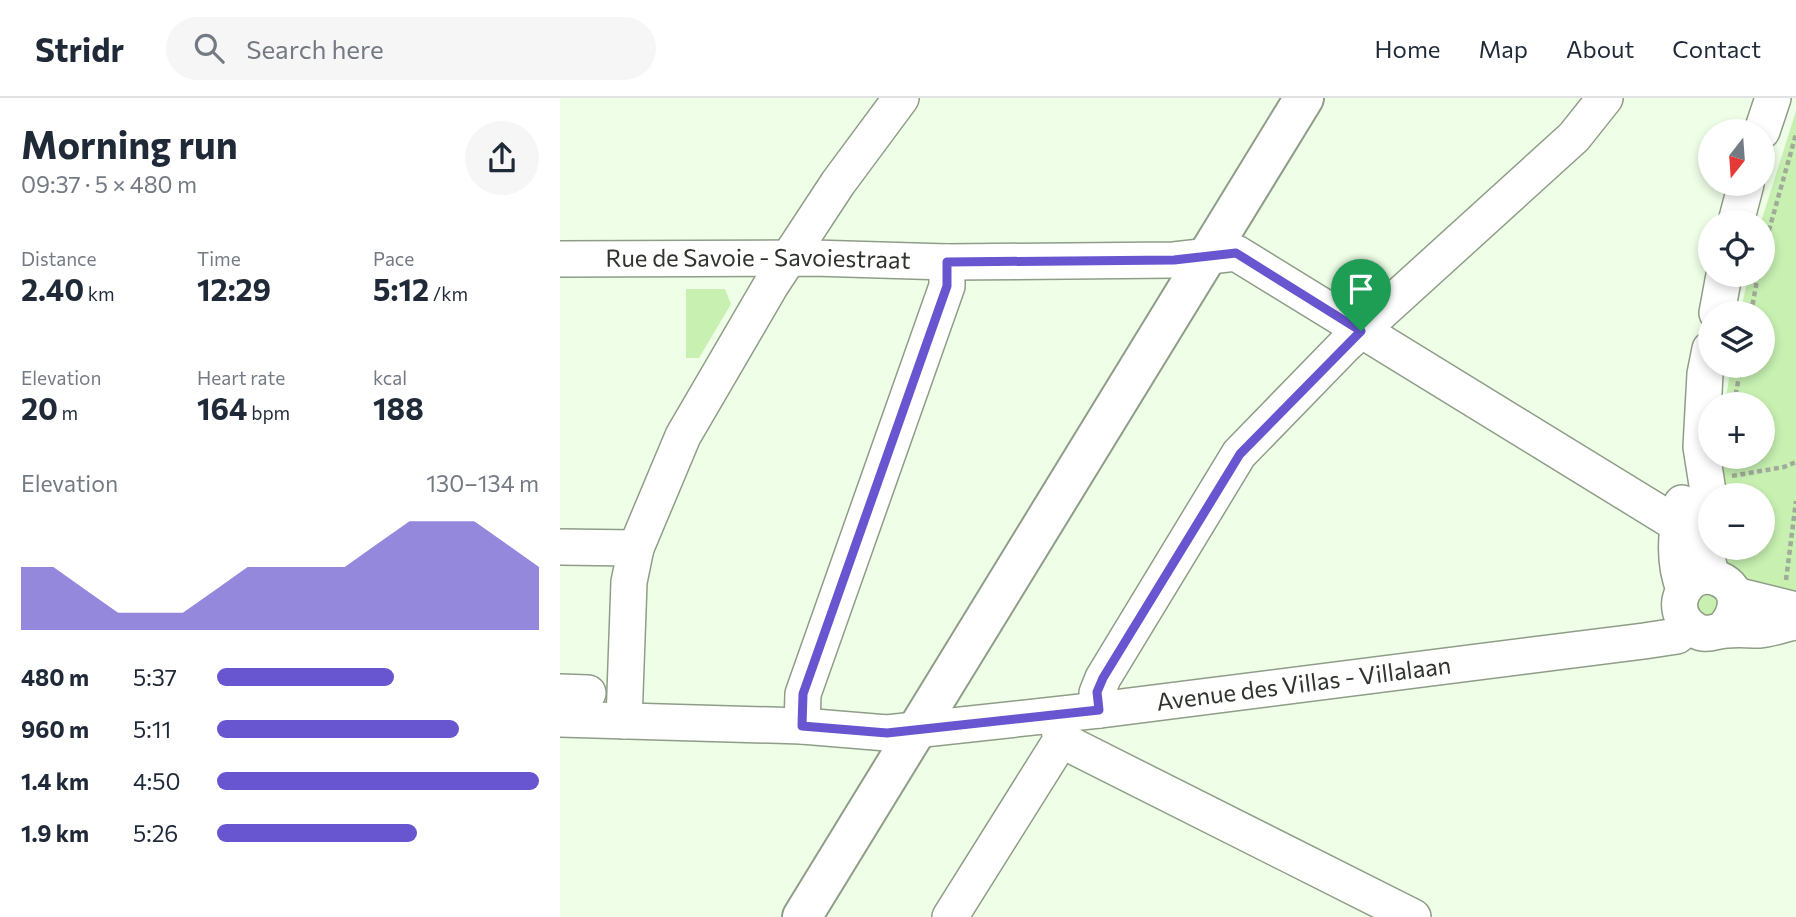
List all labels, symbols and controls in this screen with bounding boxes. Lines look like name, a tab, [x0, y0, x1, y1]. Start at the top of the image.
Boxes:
search box	[166, 17, 656, 80]
text: Stridr	[35, 28, 124, 69]
icon: search	[190, 29, 228, 67]
text: Search here	[246, 33, 384, 64]
text: Home	[1375, 34, 1441, 63]
text: Map	[1479, 34, 1528, 63]
text: About	[1566, 34, 1634, 63]
text: Contact	[1672, 34, 1761, 63]
north arrow	[1698, 119, 1774, 196]
map controls	[1698, 119, 1775, 560]
text: Morning run	[21, 120, 238, 167]
button: share	[465, 121, 539, 195]
text: 09:37 · 5 × 480 m	[21, 170, 197, 198]
button: locate	[1698, 210, 1775, 287]
street label: Rue de Savoie - Savoiestraat	[605, 242, 911, 274]
text: Distance	[21, 247, 97, 270]
text: Time	[197, 247, 241, 270]
text: Pace	[373, 247, 414, 270]
pin	[1331, 259, 1391, 331]
text: 2.40	[21, 270, 84, 307]
text: 12:29	[197, 270, 271, 307]
text: 5:12	[373, 270, 429, 307]
icon: arrive	[1342, 270, 1380, 308]
text: km	[84, 282, 115, 305]
text: /km	[429, 282, 468, 305]
button: layers	[1698, 301, 1775, 378]
text: Elevation	[21, 366, 101, 389]
text: Heart rate	[197, 366, 285, 389]
text: kcal	[373, 366, 407, 389]
text: 20	[21, 389, 58, 426]
text: 164	[197, 389, 248, 426]
text: 188	[373, 389, 424, 426]
button: +	[1698, 392, 1775, 469]
text: m	[58, 401, 78, 424]
text: bpm	[248, 401, 290, 424]
text: Elevation	[21, 469, 118, 497]
text: 130–134 m	[426, 469, 539, 497]
button: −	[1698, 483, 1775, 560]
street label: Avenue des Villas - Villalaan	[1154, 650, 1453, 716]
text: 480 m	[21, 663, 89, 691]
text: 5:37	[133, 663, 177, 691]
text: 960 m	[21, 715, 89, 743]
text: 5:11	[133, 715, 171, 743]
text: 1.4 km	[21, 767, 89, 795]
text: 4:50	[133, 767, 180, 795]
text: 1.9 km	[21, 819, 89, 847]
text: 5:26	[133, 819, 178, 847]

